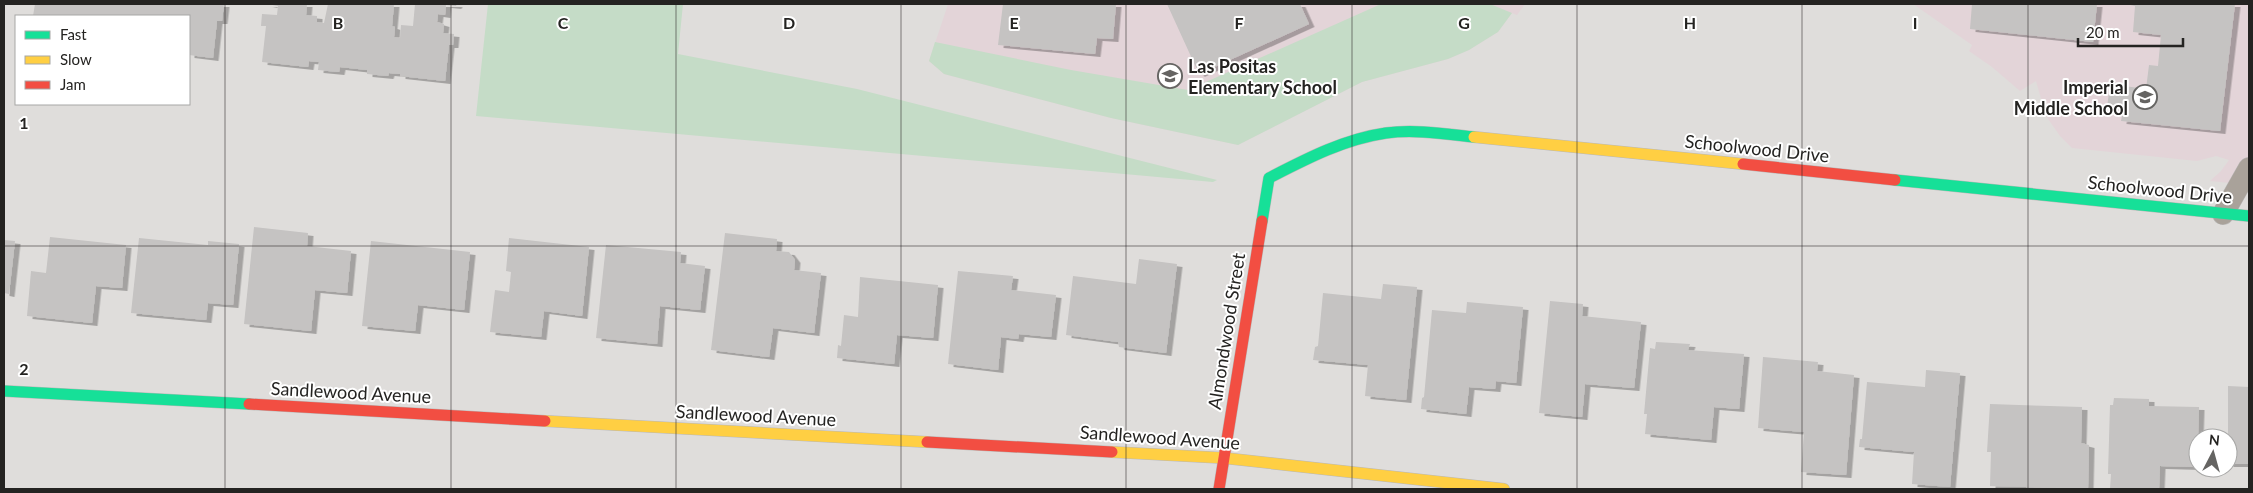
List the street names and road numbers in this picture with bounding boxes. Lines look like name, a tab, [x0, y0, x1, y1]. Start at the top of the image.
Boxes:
street label: Schoolwood Drive	[1684, 129, 1830, 167]
street label: Schoolwood Drive	[2087, 170, 2233, 208]
street label: Almondwood Street	[1203, 251, 1249, 411]
street label: Sandlewood Avenue	[270, 377, 432, 407]
street label: Sandlewood Avenue	[675, 400, 837, 430]
street label: Sandlewood Avenue	[1079, 420, 1241, 454]

